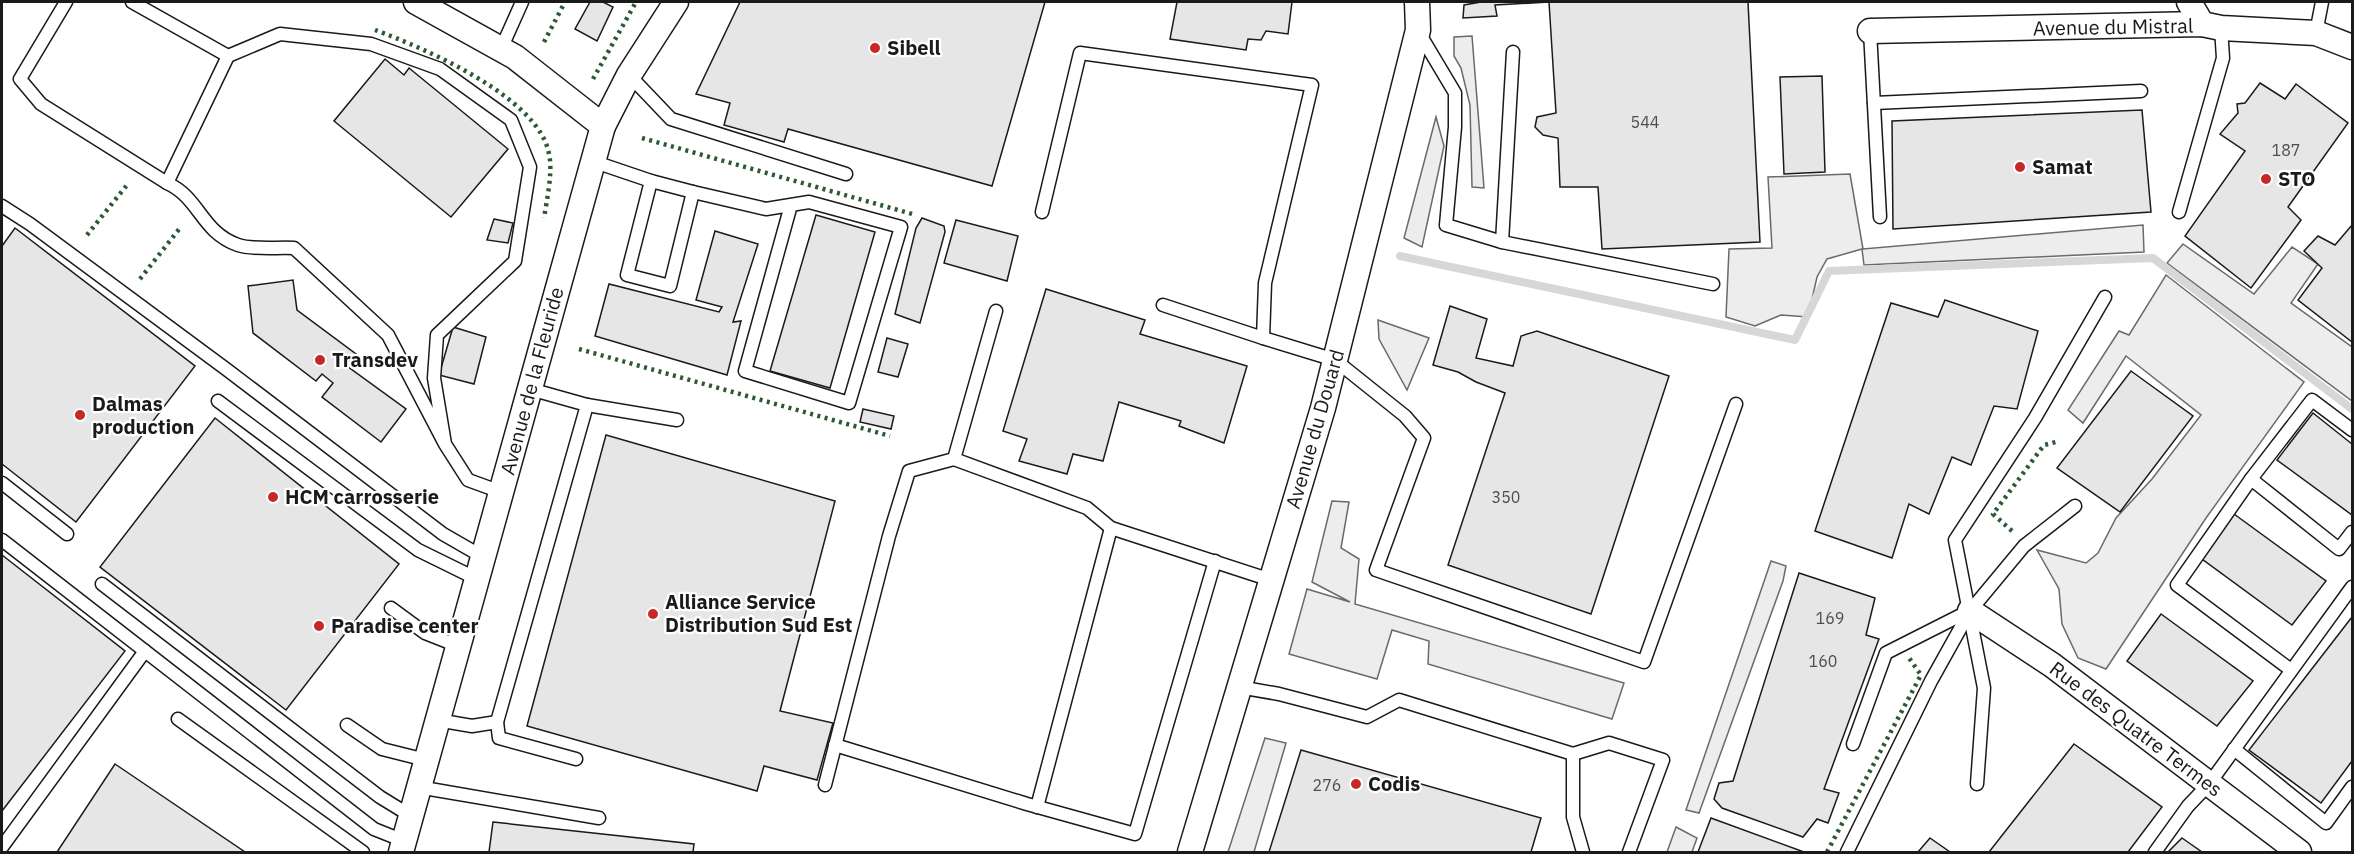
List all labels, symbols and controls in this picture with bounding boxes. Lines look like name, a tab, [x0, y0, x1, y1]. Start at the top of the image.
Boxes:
street label: Avenue du Mistral	[2033, 12, 2193, 41]
place label: Sibell	[887, 34, 941, 61]
marker: Sibell	[868, 41, 882, 55]
house number: 544	[1631, 112, 1659, 132]
house number: 187	[2272, 140, 2300, 160]
place label: Samat	[2032, 153, 2093, 180]
marker: Samat	[2013, 160, 2027, 174]
place label: STO	[2278, 165, 2315, 192]
marker: STO	[2259, 172, 2273, 186]
street label: Avenue de la Fleuride	[493, 284, 570, 478]
place label: Transdev	[332, 346, 418, 373]
street label: Avenue du Douard	[1279, 346, 1350, 512]
marker: Transdev	[313, 353, 327, 367]
place label: Dalmas production	[92, 390, 194, 440]
marker: Dalmas production	[73, 408, 87, 422]
place label: HCM carrosserie	[285, 483, 439, 510]
house number: 350	[1492, 487, 1520, 507]
marker: HCM carrosserie	[266, 490, 280, 504]
place label: Alliance Service Distribution Sud Est	[665, 588, 852, 638]
marker: Alliance Service Distribution Sud Est	[646, 607, 660, 621]
house number: 169	[1816, 608, 1844, 628]
place label: Paradise center	[331, 612, 479, 639]
marker: Paradise center	[312, 619, 326, 633]
house number: 160	[1809, 651, 1837, 671]
street label: Rue des Quatre Termes	[2044, 655, 2228, 802]
place label: Codis	[1368, 770, 1420, 797]
house number: 276	[1313, 775, 1341, 795]
marker: Codis	[1349, 777, 1363, 791]

